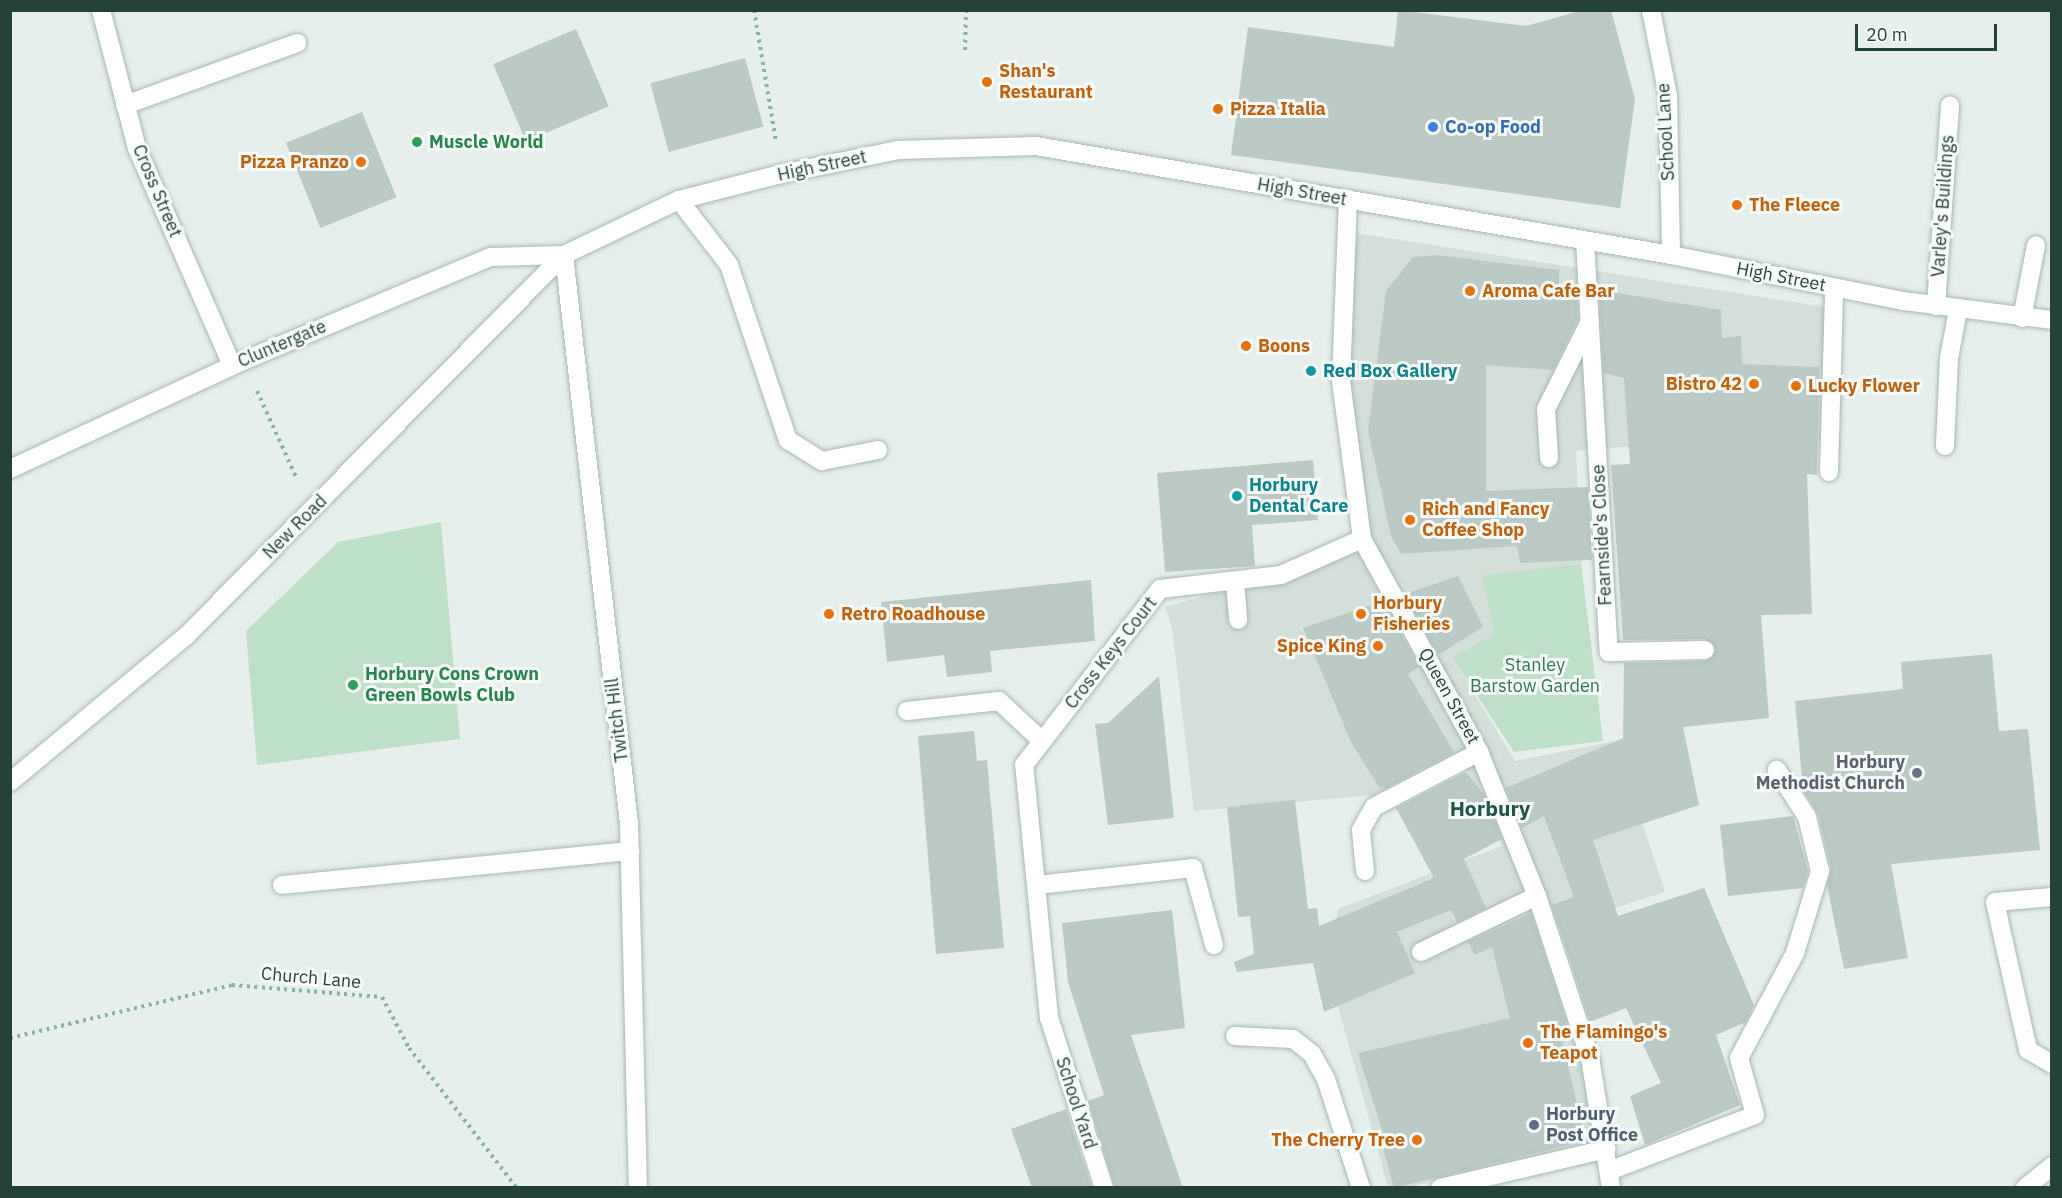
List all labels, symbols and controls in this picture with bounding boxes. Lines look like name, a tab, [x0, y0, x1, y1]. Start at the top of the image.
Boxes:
scale bar	[1858, 12, 2000, 50]
text: 20 m	[1866, 23, 1908, 46]
place label: Shan's Restaurant	[999, 61, 1093, 104]
marker: Shan's Restaurant	[980, 75, 994, 89]
street label: School Lane	[1653, 83, 1679, 181]
place label: Pizza Italia	[1230, 98, 1326, 120]
marker: Pizza Italia	[1211, 102, 1225, 116]
place label: Co-op Food	[1445, 116, 1541, 138]
marker: Co-op Food	[1426, 120, 1440, 134]
place label: Muscle World	[429, 131, 544, 153]
street label: Varley's Buildings	[1927, 134, 1959, 278]
marker: Muscle World	[410, 135, 424, 149]
street label: Cross Street	[128, 141, 186, 241]
street label: High Street	[775, 146, 869, 186]
place label: Pizza Pranzo	[240, 151, 349, 173]
marker: Pizza Pranzo	[354, 155, 368, 169]
street label: High Street	[1256, 173, 1348, 211]
place label: The Fleece	[1749, 194, 1840, 216]
marker: The Fleece	[1730, 198, 1744, 212]
street label: High Street	[1734, 258, 1828, 296]
place label: Aroma Cafe Bar	[1482, 280, 1615, 302]
marker: Aroma Cafe Bar	[1463, 284, 1477, 298]
street label: Cluntergate	[235, 316, 329, 372]
place label: Boons	[1258, 335, 1310, 357]
marker: Boons	[1239, 339, 1253, 353]
place label: Red Box Gallery	[1323, 360, 1457, 382]
marker: Red Box Gallery	[1304, 364, 1318, 378]
place label: Bistro 42	[1666, 373, 1742, 395]
place label: Lucky Flower	[1808, 375, 1920, 397]
marker: Bistro 42	[1747, 377, 1761, 391]
marker: Lucky Flower	[1789, 379, 1803, 393]
street label: Fearnside's Close	[1588, 464, 1616, 606]
place label: Horbury Dental Care	[1249, 475, 1348, 518]
marker: Horbury Dental Care	[1230, 489, 1244, 503]
street label: New Road	[258, 490, 332, 564]
place label: Rich and Fancy Coffee Shop	[1422, 499, 1549, 542]
marker: Rich and Fancy Coffee Shop	[1403, 513, 1417, 527]
street label: Cross Keys Court	[1060, 593, 1162, 713]
place label: Horbury Fisheries	[1373, 593, 1450, 636]
place label: Retro Roadhouse	[841, 603, 985, 625]
marker: Retro Roadhouse	[822, 607, 836, 621]
marker: Horbury Fisheries	[1354, 607, 1368, 621]
place label: Spice King	[1277, 635, 1366, 657]
marker: Spice King	[1371, 639, 1385, 653]
street label: Queen Street	[1414, 644, 1484, 748]
park label: Stanley Barstow Garden	[1470, 655, 1600, 698]
place label: Horbury Cons Crown Green Bowls Club	[365, 664, 539, 706]
street label: Twitch Hill	[601, 677, 633, 763]
marker: Horbury Cons Crown Green Bowls Club	[346, 678, 360, 692]
place label: Horbury Methodist Church	[1756, 752, 1905, 795]
marker: Horbury Methodist Church	[1910, 766, 1924, 780]
district label: Horbury	[1450, 795, 1530, 821]
street label: Church Lane	[260, 963, 362, 993]
place label: The Flamingo's Teapot	[1540, 1022, 1667, 1064]
marker: The Flamingo's Teapot	[1521, 1036, 1535, 1050]
street label: School Yard	[1051, 1054, 1101, 1152]
place label: Horbury Post Office	[1546, 1104, 1638, 1146]
marker: Horbury Post Office	[1527, 1118, 1541, 1132]
place label: The Cherry Tree	[1271, 1129, 1405, 1151]
marker: The Cherry Tree	[1410, 1133, 1424, 1147]

